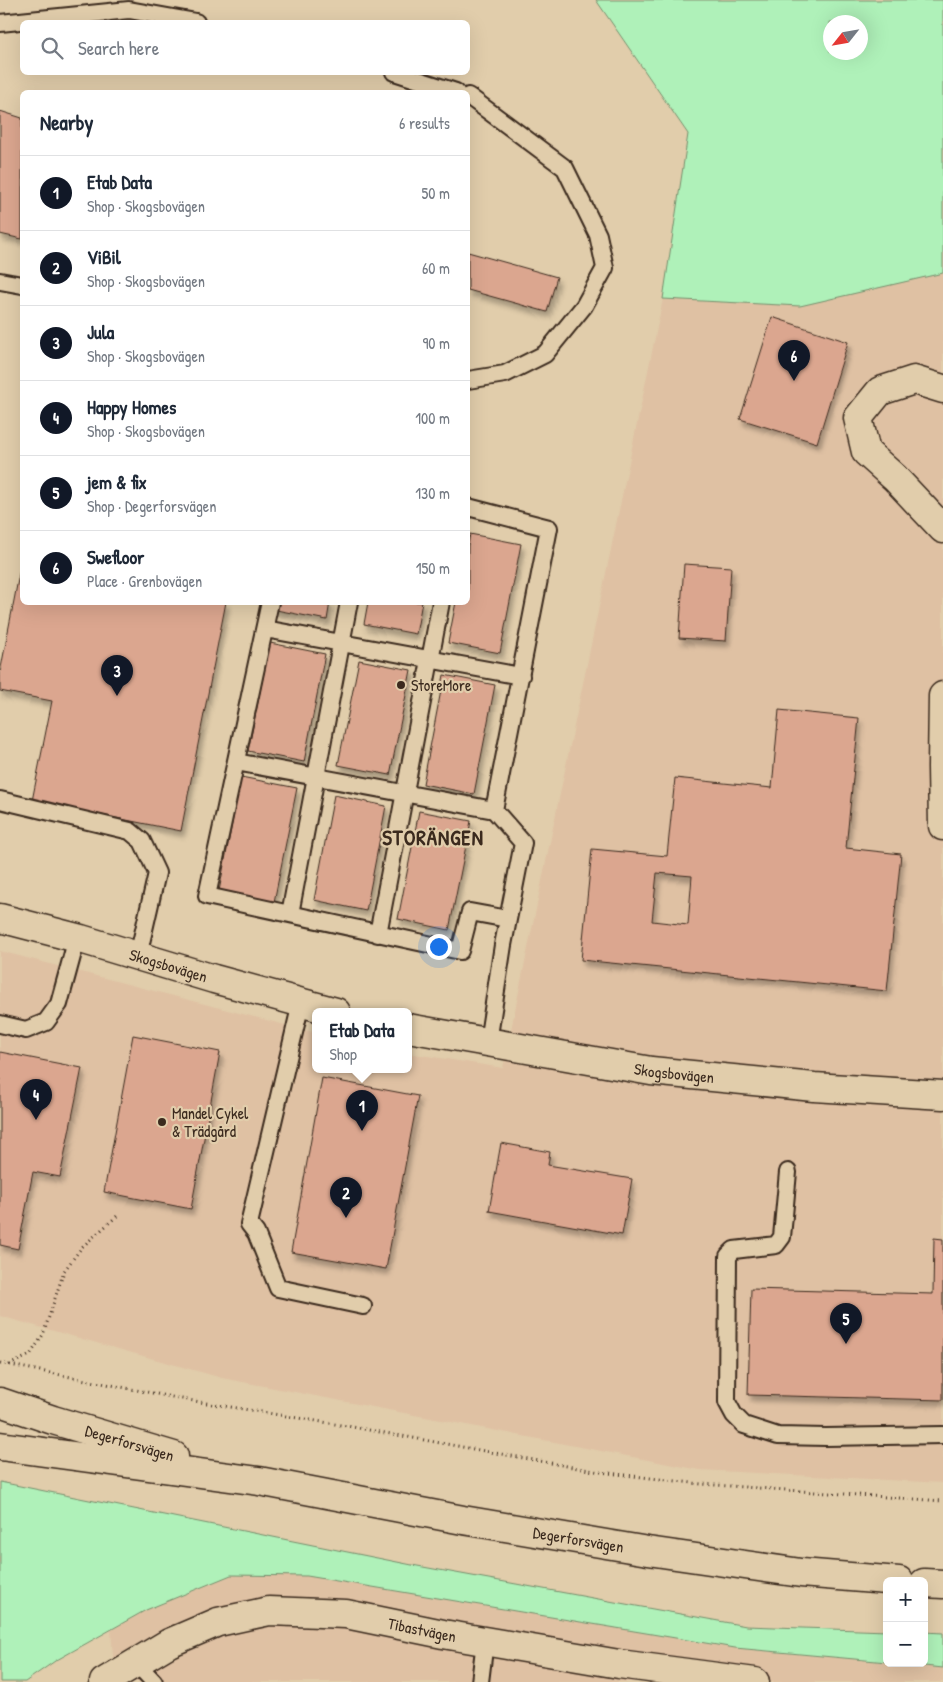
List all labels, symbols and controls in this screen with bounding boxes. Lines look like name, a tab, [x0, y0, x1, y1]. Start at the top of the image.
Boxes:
north arrow	[823, 15, 868, 60]
search box	[20, 20, 470, 75]
icon: search	[38, 34, 66, 62]
text: Search here	[78, 35, 159, 61]
text: Nearby	[40, 108, 93, 137]
text: 6 results	[399, 112, 450, 134]
text: Etab Data	[87, 169, 152, 195]
text: 1	[53, 182, 59, 204]
text: 50 m	[422, 182, 450, 204]
text: Shop · Skogsbovägen	[87, 195, 205, 217]
text: ViBil	[87, 244, 121, 270]
text: 2	[52, 257, 60, 279]
text: 60 m	[422, 257, 450, 279]
text: Shop · Skogsbovägen	[87, 270, 205, 292]
text: Jula	[87, 319, 114, 345]
text: 3	[52, 332, 60, 354]
text: 90 m	[422, 332, 450, 354]
pin: 6	[778, 340, 810, 381]
text: Shop · Skogsbovägen	[87, 345, 205, 367]
text: Happy Homes	[87, 394, 176, 420]
text: 4	[53, 407, 59, 429]
text: 100 m	[415, 407, 450, 429]
text: Shop · Skogsbovägen	[87, 420, 205, 442]
text: jem & fix	[87, 469, 147, 495]
text: 5	[53, 482, 59, 504]
text: 130 m	[415, 482, 450, 504]
text: Shop · Degerforsvägen	[87, 495, 216, 517]
text: Swefloor	[87, 544, 144, 570]
text: 6	[53, 557, 59, 579]
text: 150 m	[416, 557, 450, 579]
text: Place · Grenbovägen	[87, 570, 202, 592]
pin: 3	[101, 655, 133, 696]
place label: StoreMore	[411, 674, 472, 696]
marker: StoreMore	[395, 679, 407, 691]
district label: STORÄNGEN	[382, 823, 484, 852]
your location	[426, 934, 452, 960]
street label: Skogsbovägen	[127, 943, 210, 987]
popup	[312, 1008, 412, 1073]
text: Etab Data	[329, 1017, 395, 1043]
text: Shop	[329, 1043, 357, 1065]
street label: Skogsbovägen	[632, 1057, 715, 1088]
pin: 4	[20, 1079, 52, 1120]
pin: 1	[346, 1090, 378, 1131]
place label: Mandel Cykel & Trädgård	[172, 1102, 249, 1142]
marker: Mandel Cykel & Trädgård	[156, 1116, 168, 1128]
pin: 2	[330, 1177, 362, 1218]
pin: 5	[830, 1303, 862, 1344]
street label: Degerforsvägen	[83, 1419, 177, 1466]
street label: Degerforsvägen	[531, 1521, 625, 1558]
map controls	[883, 1577, 928, 1667]
button: +	[883, 1577, 928, 1622]
street label: Tibastvägen	[386, 1612, 458, 1647]
button: −	[883, 1622, 928, 1667]

